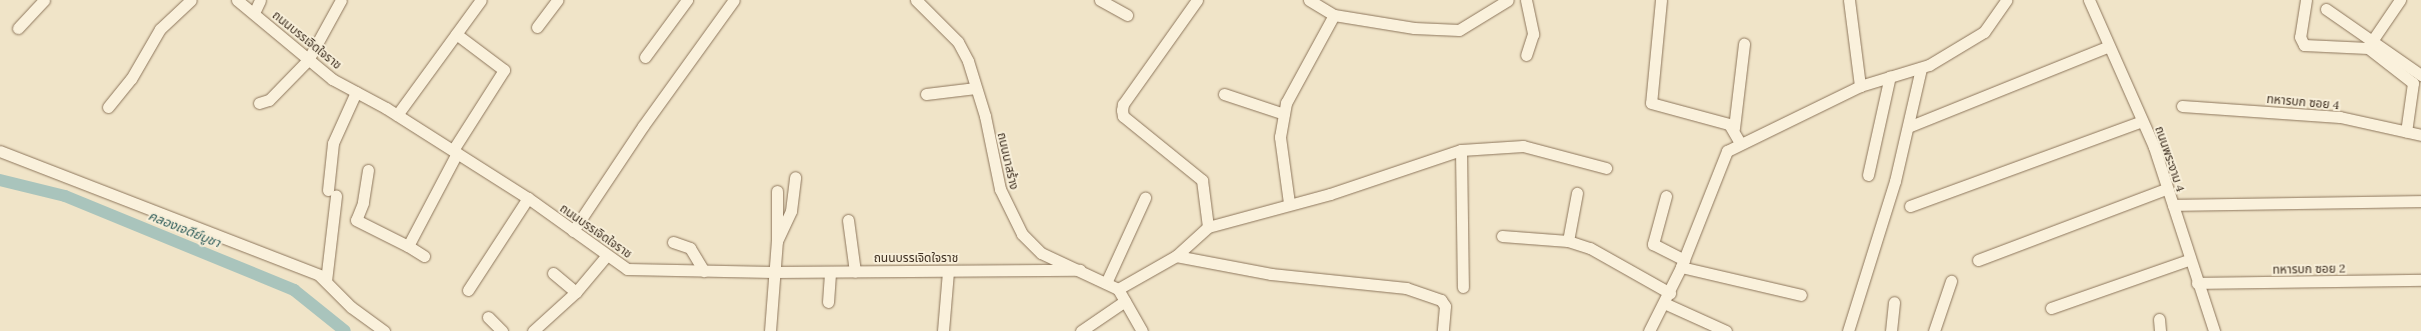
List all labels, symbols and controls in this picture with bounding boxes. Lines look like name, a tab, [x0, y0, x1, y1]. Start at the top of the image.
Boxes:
street label: ถนนบรรเจิดใจราช	[270, 8, 344, 72]
street label: ทหารบก ซอย 4	[2266, 92, 2340, 112]
street label: ถนนพระงาม 4	[2152, 124, 2188, 194]
street label: ถนนนาสร้าง	[994, 131, 1022, 191]
street label: ถนนบรรเจิดใจราช	[557, 201, 635, 261]
water label: คลองเจดีย์บูชา	[146, 208, 222, 252]
street label: ถนนบรรเจิดใจราช	[874, 251, 958, 265]
street label: ทหารบก ซอย 2	[2272, 261, 2346, 277]

